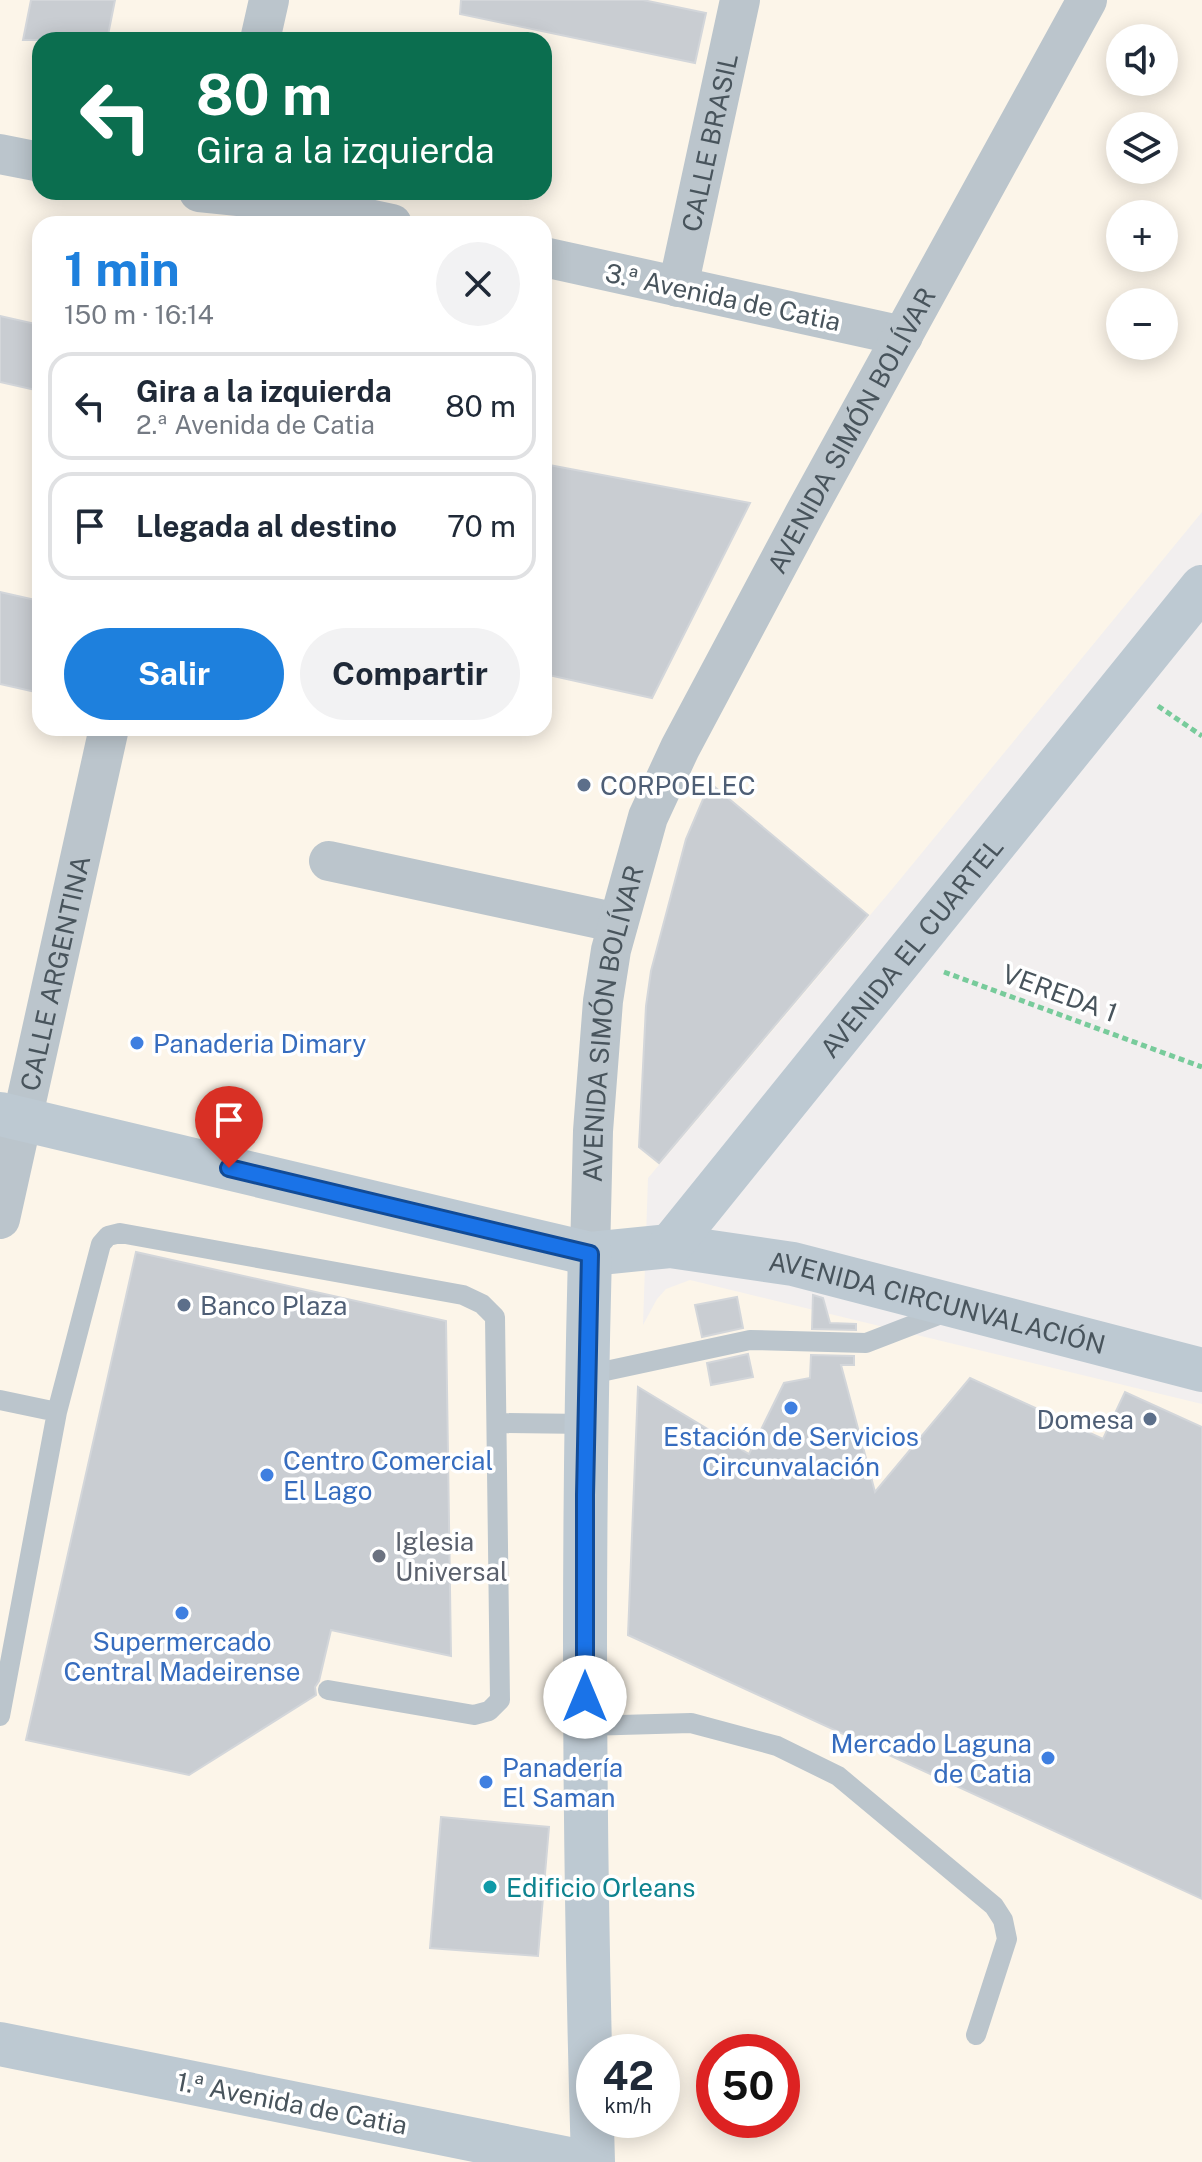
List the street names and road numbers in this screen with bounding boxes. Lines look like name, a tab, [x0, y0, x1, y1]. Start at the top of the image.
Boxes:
street label: CALLE BRASIL	[675, 50, 744, 234]
street label: 3.ª Avenida de Catia	[602, 257, 844, 337]
street label: AVENIDA SIMÓN BOLÍVAR	[761, 282, 941, 578]
street label: AVENIDA EL CUARTEL	[813, 831, 1009, 1063]
street label: CALLE ARGENTINA	[13, 852, 96, 1094]
street label: AVENIDA SIMÓN BOLÍVAR	[576, 862, 649, 1183]
street label: VEREDA 1	[998, 958, 1122, 1028]
street label: AVENIDA CIRCUNVALACIÓN	[767, 1245, 1109, 1360]
street label: 1.ª Avenida de Catia	[174, 2065, 410, 2141]

